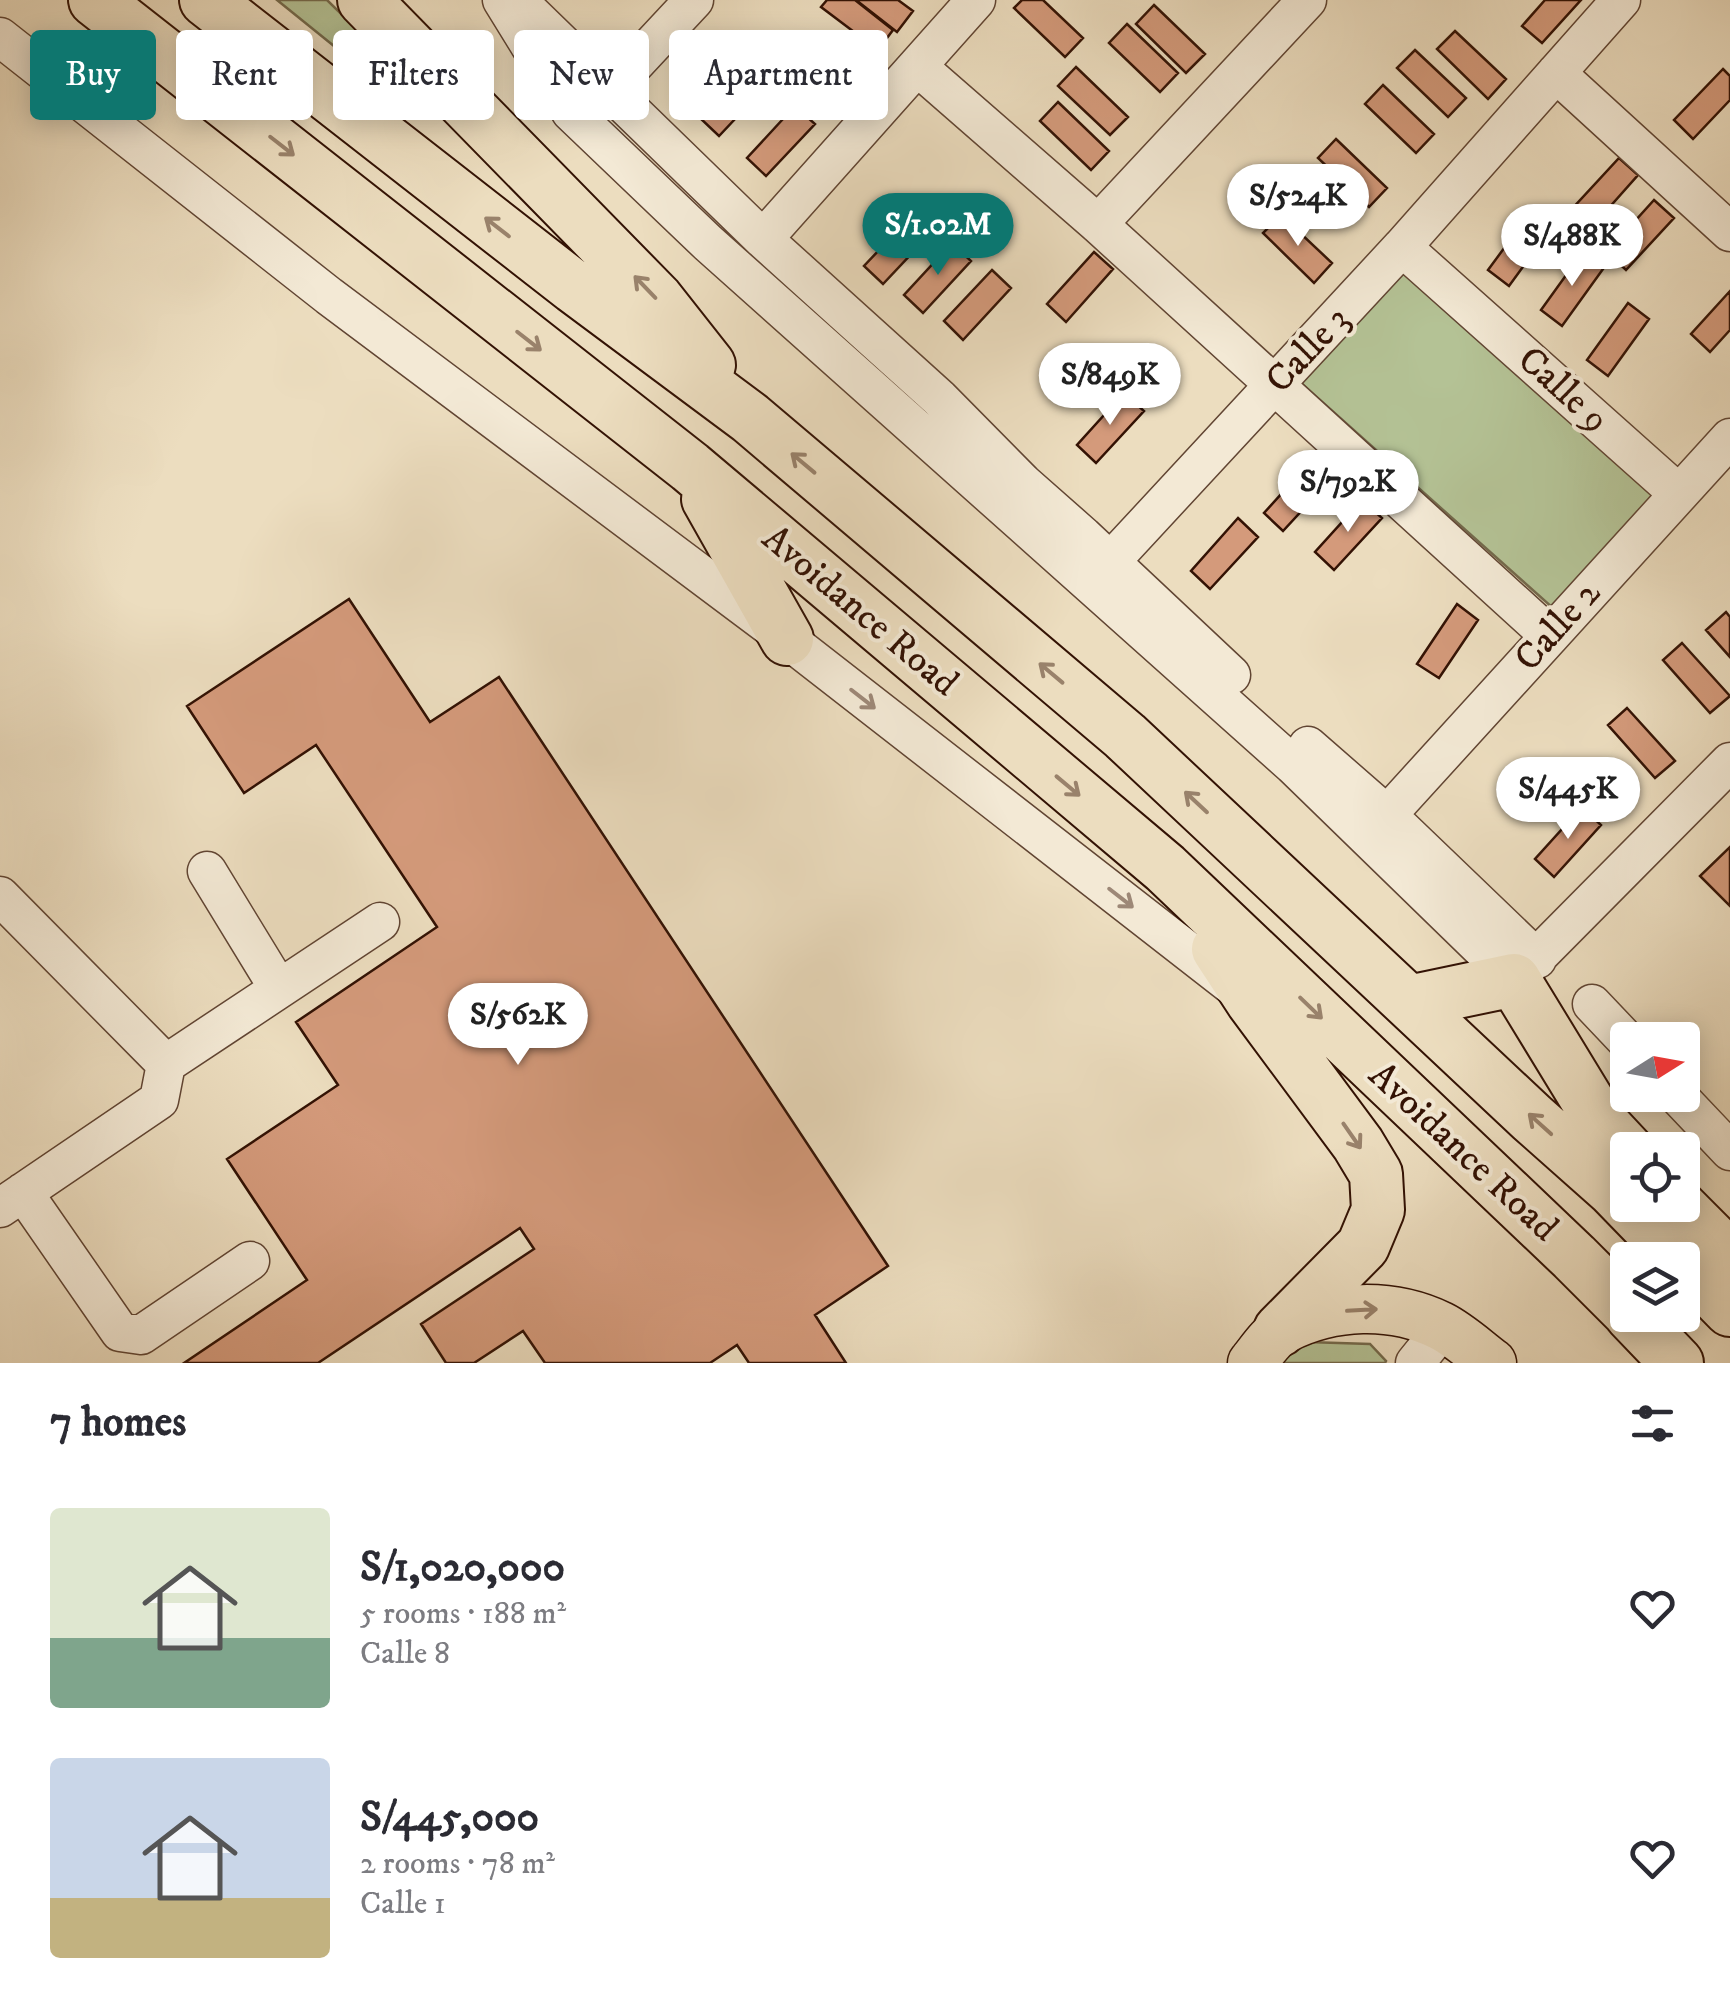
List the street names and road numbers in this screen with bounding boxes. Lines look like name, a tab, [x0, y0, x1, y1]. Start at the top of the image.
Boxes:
street label: Calle 3	[1256, 296, 1360, 404]
street label: Calle 9	[1507, 336, 1619, 444]
street label: Avoidance Road	[752, 515, 968, 707]
street label: Calle 2	[1504, 570, 1612, 682]
street label: Avoidance Road	[1358, 1052, 1568, 1252]

